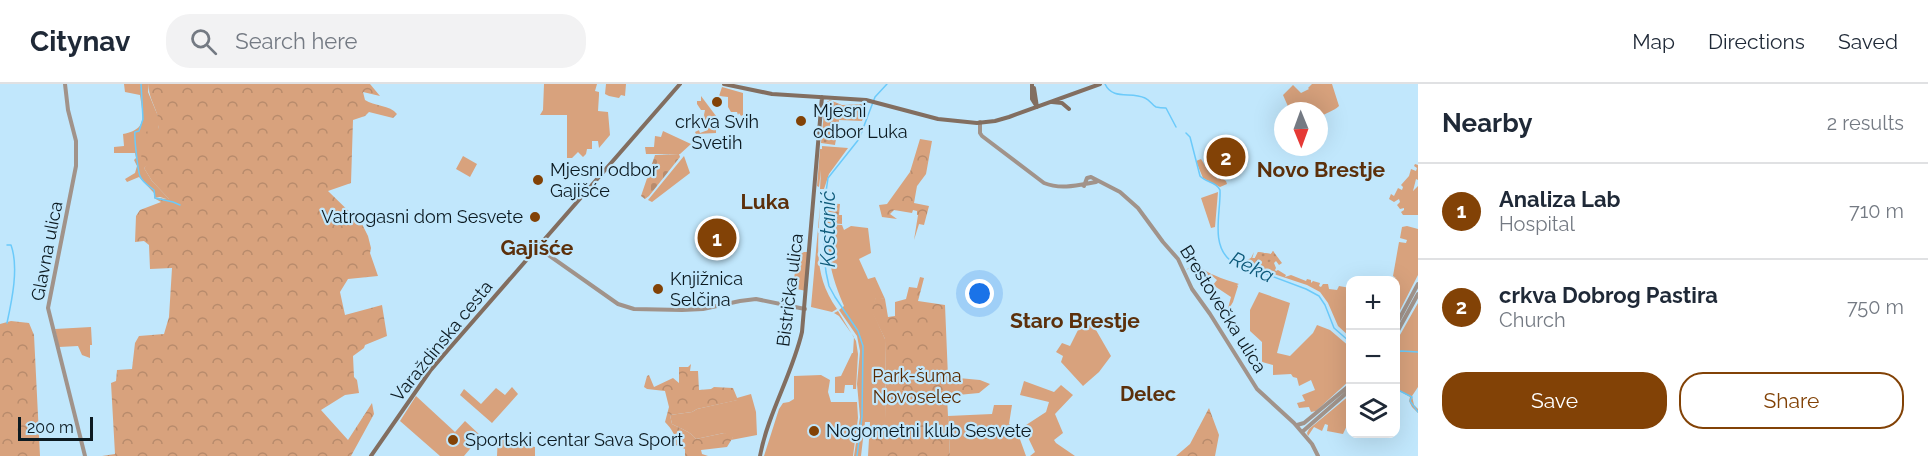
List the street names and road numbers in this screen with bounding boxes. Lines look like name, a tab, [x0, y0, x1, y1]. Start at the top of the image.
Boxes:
street label: Glavna ulica	[27, 199, 66, 302]
street label: Bistrička ulica	[772, 232, 807, 348]
street label: Brestovečka ulica	[1176, 241, 1271, 376]
street label: Varaždinska cesta	[387, 276, 497, 405]

